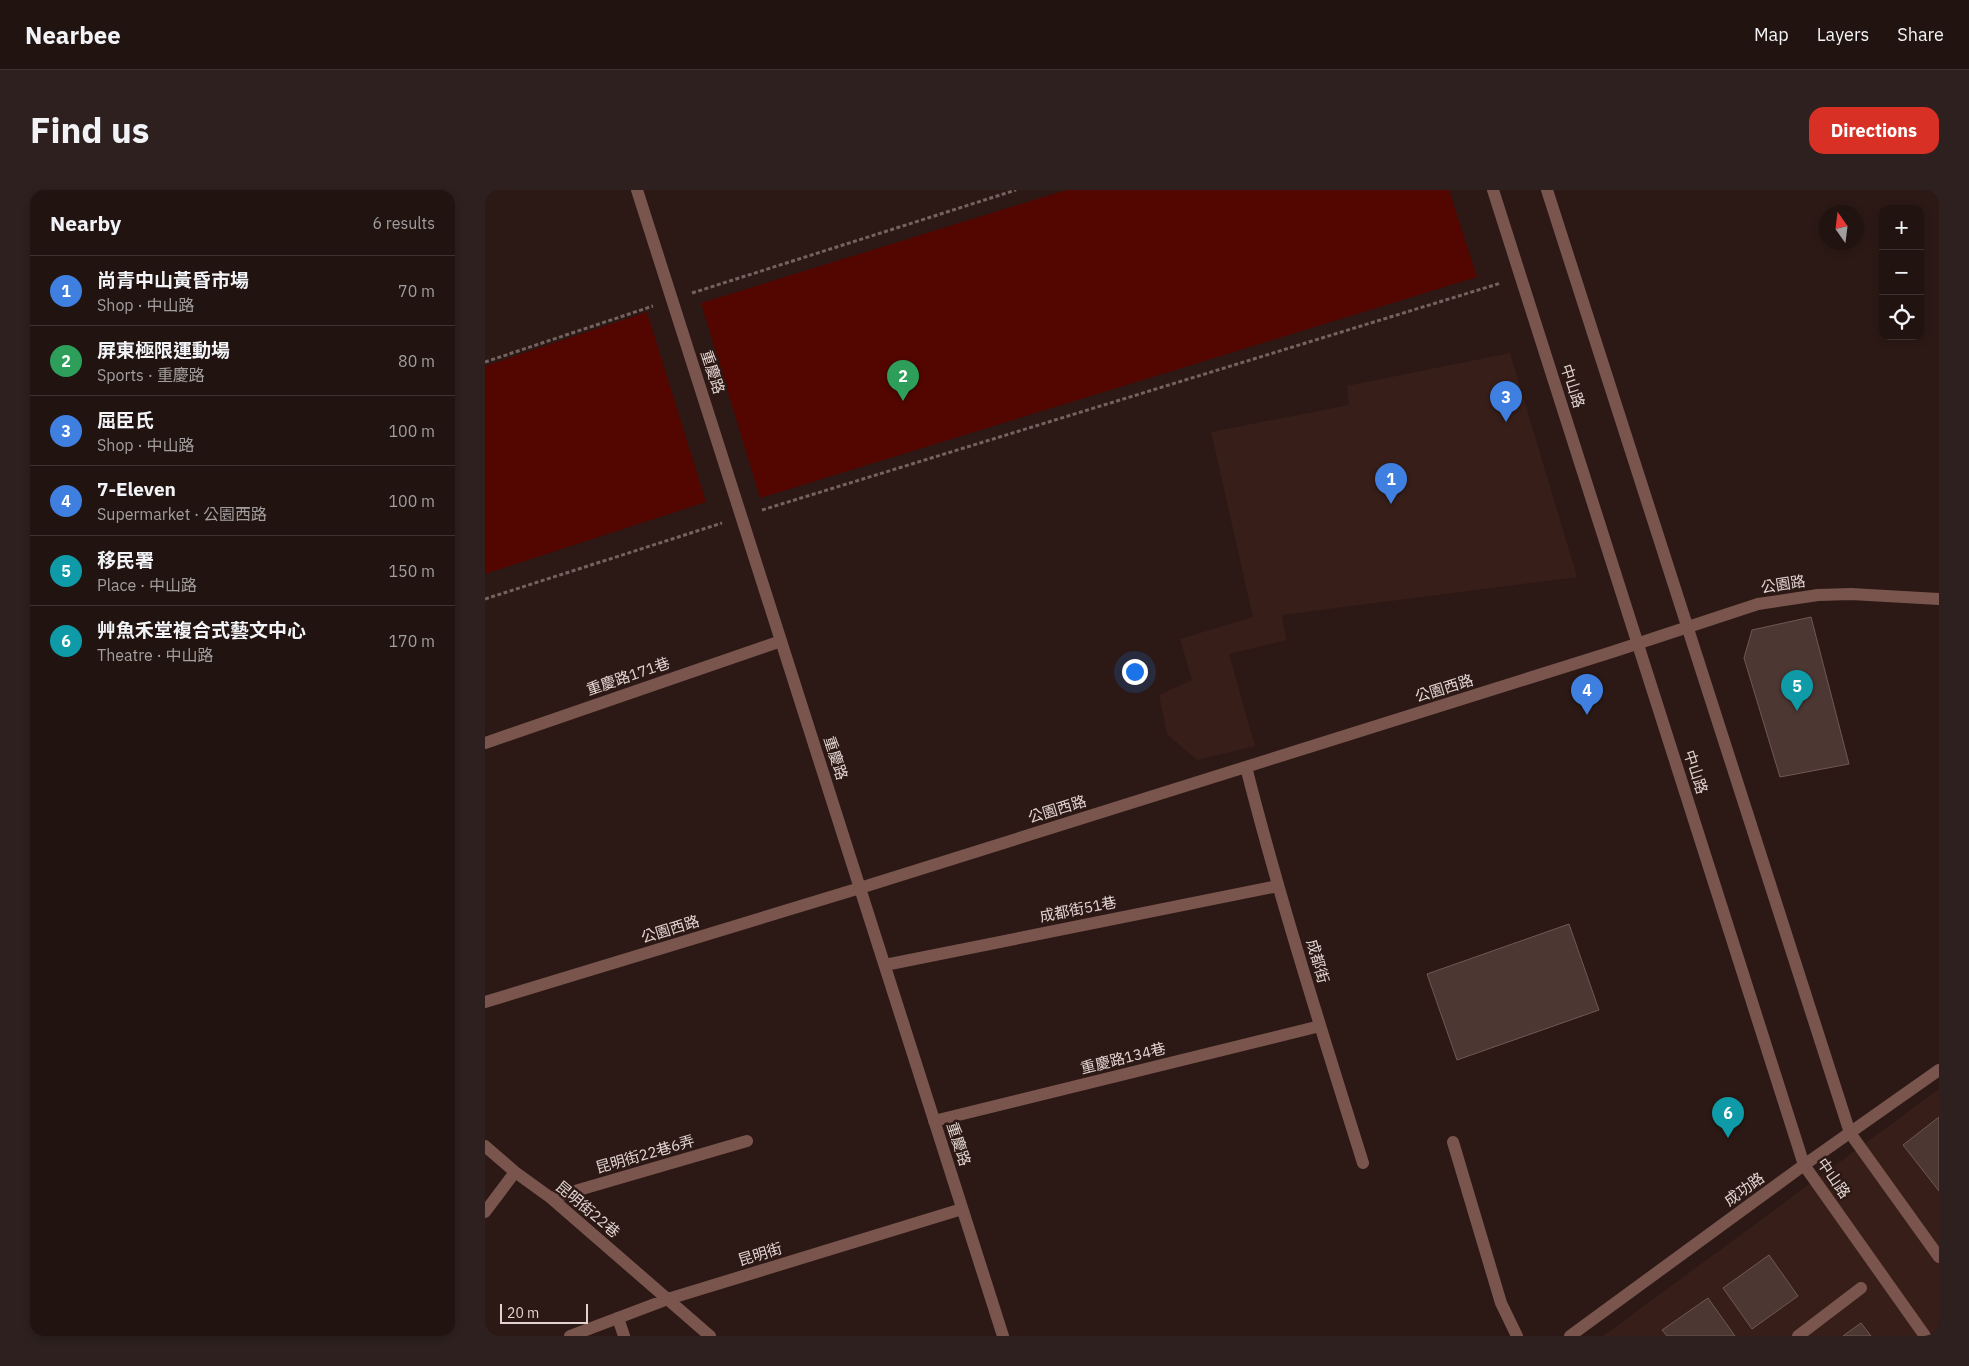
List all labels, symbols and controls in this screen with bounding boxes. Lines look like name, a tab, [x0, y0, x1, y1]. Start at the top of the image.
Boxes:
text: Nearbee	[25, 19, 121, 51]
text: Map	[1754, 23, 1789, 46]
text: Layers	[1817, 23, 1869, 46]
text: Share	[1897, 23, 1944, 46]
text: Find us	[30, 107, 149, 153]
button: Directions	[1809, 107, 1939, 154]
north arrow	[1819, 205, 1864, 250]
map controls	[1879, 205, 1924, 340]
button: +	[1879, 205, 1924, 250]
text: Nearby	[50, 209, 121, 237]
text: 6 results	[372, 213, 435, 233]
button: −	[1879, 250, 1924, 295]
text: 尚青中山黃昏市場	[97, 268, 249, 292]
text: 1	[61, 281, 71, 301]
text: 70 m	[398, 281, 435, 301]
text: Shop · 中山路	[97, 295, 194, 315]
button: locate	[1879, 295, 1924, 340]
text: 屏東極限運動場	[97, 338, 230, 362]
street label: 重慶路	[697, 348, 729, 396]
text: 2	[61, 351, 71, 371]
text: 80 m	[398, 351, 435, 371]
pin: 2	[887, 360, 919, 401]
street label: 中山路	[1557, 362, 1589, 410]
text: Sports · 重慶路	[97, 365, 205, 385]
pin: 3	[1490, 381, 1522, 422]
text: 屈臣氏	[97, 408, 154, 432]
text: 3	[61, 421, 71, 441]
text: 100 m	[388, 421, 435, 441]
text: Shop · 中山路	[97, 435, 194, 455]
pin: 1	[1375, 463, 1407, 504]
text: 7-Eleven	[97, 477, 176, 501]
text: 4	[61, 491, 71, 511]
text: 100 m	[388, 491, 435, 511]
text: Supermarket · 公園西路	[97, 504, 267, 524]
text: 移民署	[97, 548, 154, 572]
text: 5	[61, 561, 71, 581]
text: 150 m	[388, 561, 435, 581]
street label: 公園路	[1759, 571, 1807, 597]
text: Place · 中山路	[97, 575, 197, 595]
text: 艸魚禾堂複合式藝文中心	[97, 618, 306, 642]
text: 6	[61, 631, 71, 651]
text: 170 m	[388, 631, 435, 651]
text: Theatre · 中山路	[97, 645, 214, 665]
street label: 重慶路171巷	[584, 653, 672, 699]
your location	[1122, 659, 1148, 685]
street label: 公園西路	[1413, 670, 1475, 706]
pin: 5	[1781, 670, 1813, 711]
pin: 4	[1571, 674, 1603, 715]
street label: 重慶路	[820, 734, 852, 782]
street label: 中山路	[1680, 748, 1712, 796]
street label: 公園西路	[1026, 791, 1088, 827]
street label: 成都街51巷	[1038, 892, 1118, 926]
street label: 公園西路	[639, 911, 701, 947]
street label: 成都街	[1303, 937, 1333, 985]
street label: 重慶路134巷	[1078, 1038, 1168, 1078]
pin: 6	[1712, 1097, 1744, 1138]
street label: 重慶路	[943, 1120, 975, 1168]
street label: 昆明街22巷6弄	[593, 1131, 697, 1177]
street label: 中山路	[1813, 1154, 1855, 1202]
street label: 成功路	[1720, 1168, 1768, 1210]
street label: 昆明街22巷	[552, 1177, 624, 1241]
street label: 昆明街	[736, 1238, 784, 1270]
scale bar	[500, 1301, 587, 1324]
text: 20 m	[507, 1304, 539, 1322]

